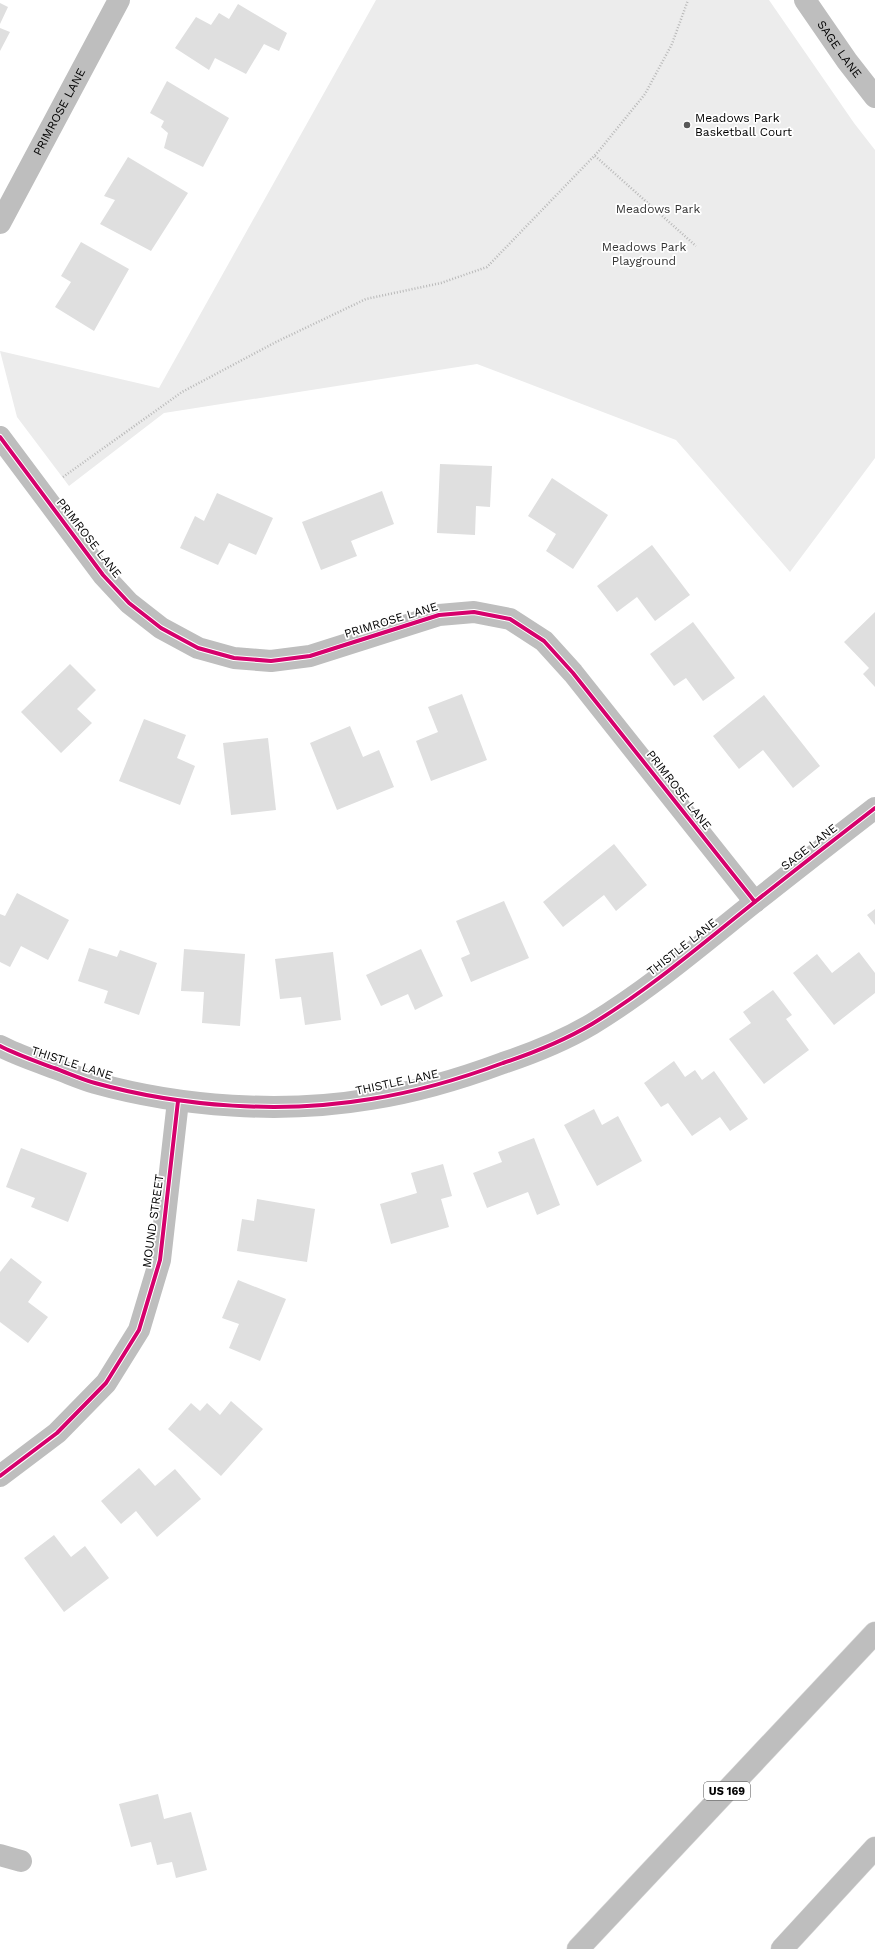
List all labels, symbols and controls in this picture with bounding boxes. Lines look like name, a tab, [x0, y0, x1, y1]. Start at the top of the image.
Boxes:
street label: SAGE LANE	[814, 18, 865, 81]
street label: PRIMROSE LANE	[30, 65, 89, 158]
place label: Meadows Park Basketball Court	[695, 111, 792, 139]
marker: Meadows Park Basketball Court	[682, 120, 692, 130]
park label: Meadows Park	[616, 202, 700, 216]
park label: Meadows Park Playground	[602, 240, 686, 268]
street label: PRIMROSE LANE	[54, 495, 125, 581]
street label: PRIMROSE LANE	[343, 599, 440, 641]
street label: PRIMROSE LANE	[644, 747, 715, 833]
street label: SAGE LANE	[778, 821, 840, 873]
street label: THISTLE LANE	[644, 915, 720, 979]
street label: THISTLE LANE	[30, 1043, 115, 1083]
street label: THISTLE LANE	[354, 1066, 440, 1098]
street label: MOUND STREET	[139, 1173, 167, 1269]
road number: US 169	[704, 1782, 750, 1800]

